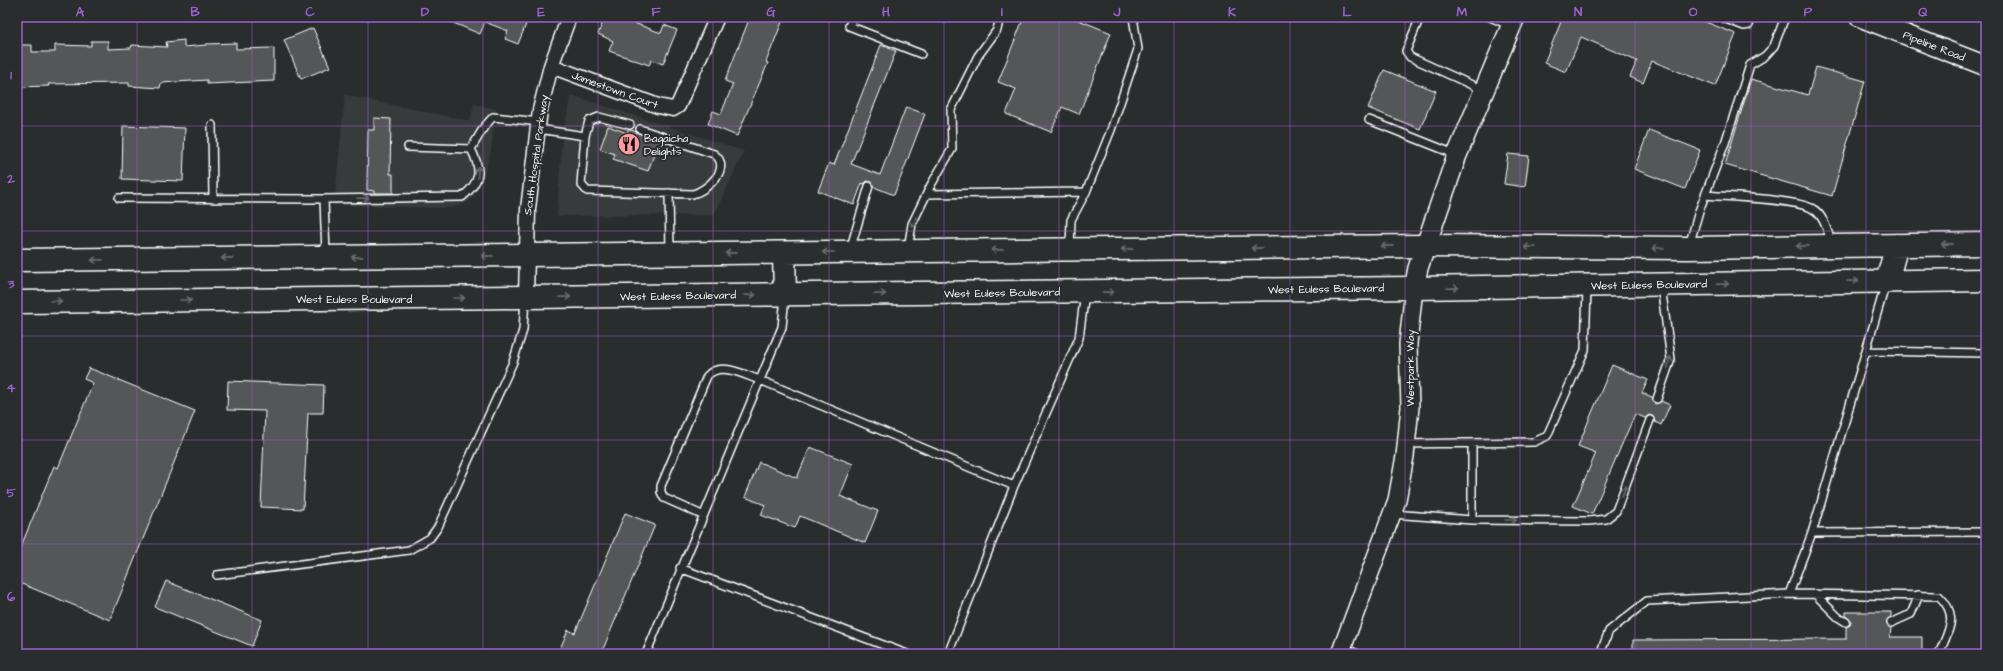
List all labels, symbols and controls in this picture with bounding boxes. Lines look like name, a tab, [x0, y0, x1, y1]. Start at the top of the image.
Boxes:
text: A	[76, 3, 85, 21]
text: B	[190, 3, 200, 21]
text: C	[305, 3, 315, 21]
text: D	[421, 3, 430, 21]
text: E	[537, 3, 545, 21]
text: F	[651, 3, 661, 21]
text: G	[766, 3, 776, 21]
text: H	[882, 3, 890, 21]
text: I	[1001, 3, 1003, 21]
text: J	[1113, 3, 1121, 21]
text: K	[1228, 3, 1236, 21]
text: L	[1342, 3, 1352, 21]
text: M	[1457, 3, 1468, 21]
text: N	[1574, 3, 1582, 21]
text: O	[1689, 3, 1698, 21]
text: P	[1804, 3, 1813, 21]
text: Q	[1918, 3, 1928, 21]
street label: Pipeline Road	[1901, 27, 1967, 65]
text: 1	[10, 66, 12, 84]
street label: Jamestown Court	[570, 67, 661, 113]
street label: South Hospital Parkway	[520, 94, 553, 216]
restaurant icon: Bagaicha Delights	[616, 131, 642, 157]
place label: Bagaicha Delights	[644, 131, 689, 160]
one-way arrow	[474, 166, 482, 179]
text: 2	[6, 170, 15, 188]
one-way arrow	[356, 194, 369, 202]
one-way arrow	[910, 215, 917, 227]
one-way arrow	[1941, 240, 1954, 248]
one-way arrow	[1381, 242, 1394, 250]
one-way arrow	[1796, 242, 1809, 250]
one-way arrow	[1524, 243, 1537, 251]
one-way arrow	[1251, 244, 1264, 252]
one-way arrow	[1652, 244, 1665, 252]
one-way arrow	[1121, 245, 1134, 253]
one-way arrow	[991, 246, 1004, 254]
one-way arrow	[822, 248, 835, 256]
one-way arrow	[725, 249, 738, 257]
one-way arrow	[481, 252, 494, 260]
one-way arrow	[351, 253, 364, 261]
one-way arrow	[221, 255, 234, 262]
one-way arrow	[91, 256, 104, 264]
text: 3	[7, 275, 15, 293]
street label: West Euless Boulevard	[1591, 276, 1708, 294]
one-way arrow	[1846, 277, 1859, 285]
street label: West Euless Boulevard	[1268, 280, 1385, 298]
one-way arrow	[1716, 280, 1729, 288]
street label: West Euless Boulevard	[944, 284, 1061, 302]
one-way arrow	[1446, 284, 1459, 292]
street label: West Euless Boulevard	[620, 287, 737, 305]
one-way arrow	[1101, 288, 1114, 296]
one-way arrow	[873, 290, 886, 298]
one-way arrow	[743, 291, 756, 299]
street label: West Euless Boulevard	[296, 292, 412, 307]
one-way arrow	[558, 293, 571, 301]
one-way arrow	[452, 294, 465, 302]
one-way arrow	[179, 296, 192, 304]
one-way arrow	[49, 298, 62, 305]
street label: Westpark Way	[1403, 329, 1419, 407]
one-way arrow	[1665, 356, 1673, 369]
text: 4	[7, 379, 16, 397]
text: 5	[6, 484, 16, 502]
one-way arrow	[1621, 484, 1628, 497]
one-way arrow	[1504, 516, 1517, 524]
text: 6	[7, 588, 16, 606]

